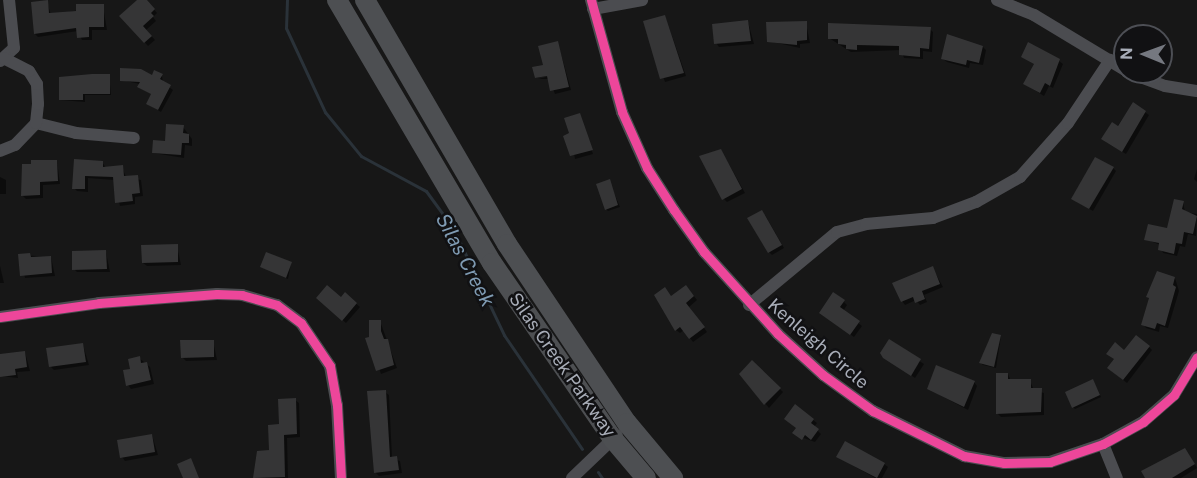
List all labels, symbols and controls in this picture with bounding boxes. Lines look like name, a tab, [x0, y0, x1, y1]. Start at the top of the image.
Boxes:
north arrow	[1113, 24, 1173, 84]
text: N	[1117, 47, 1136, 60]
water label: Silas Creek	[430, 209, 500, 311]
street label: Silas Creek Parkway	[504, 289, 620, 441]
street label: Kenleigh Circle	[763, 294, 873, 394]

